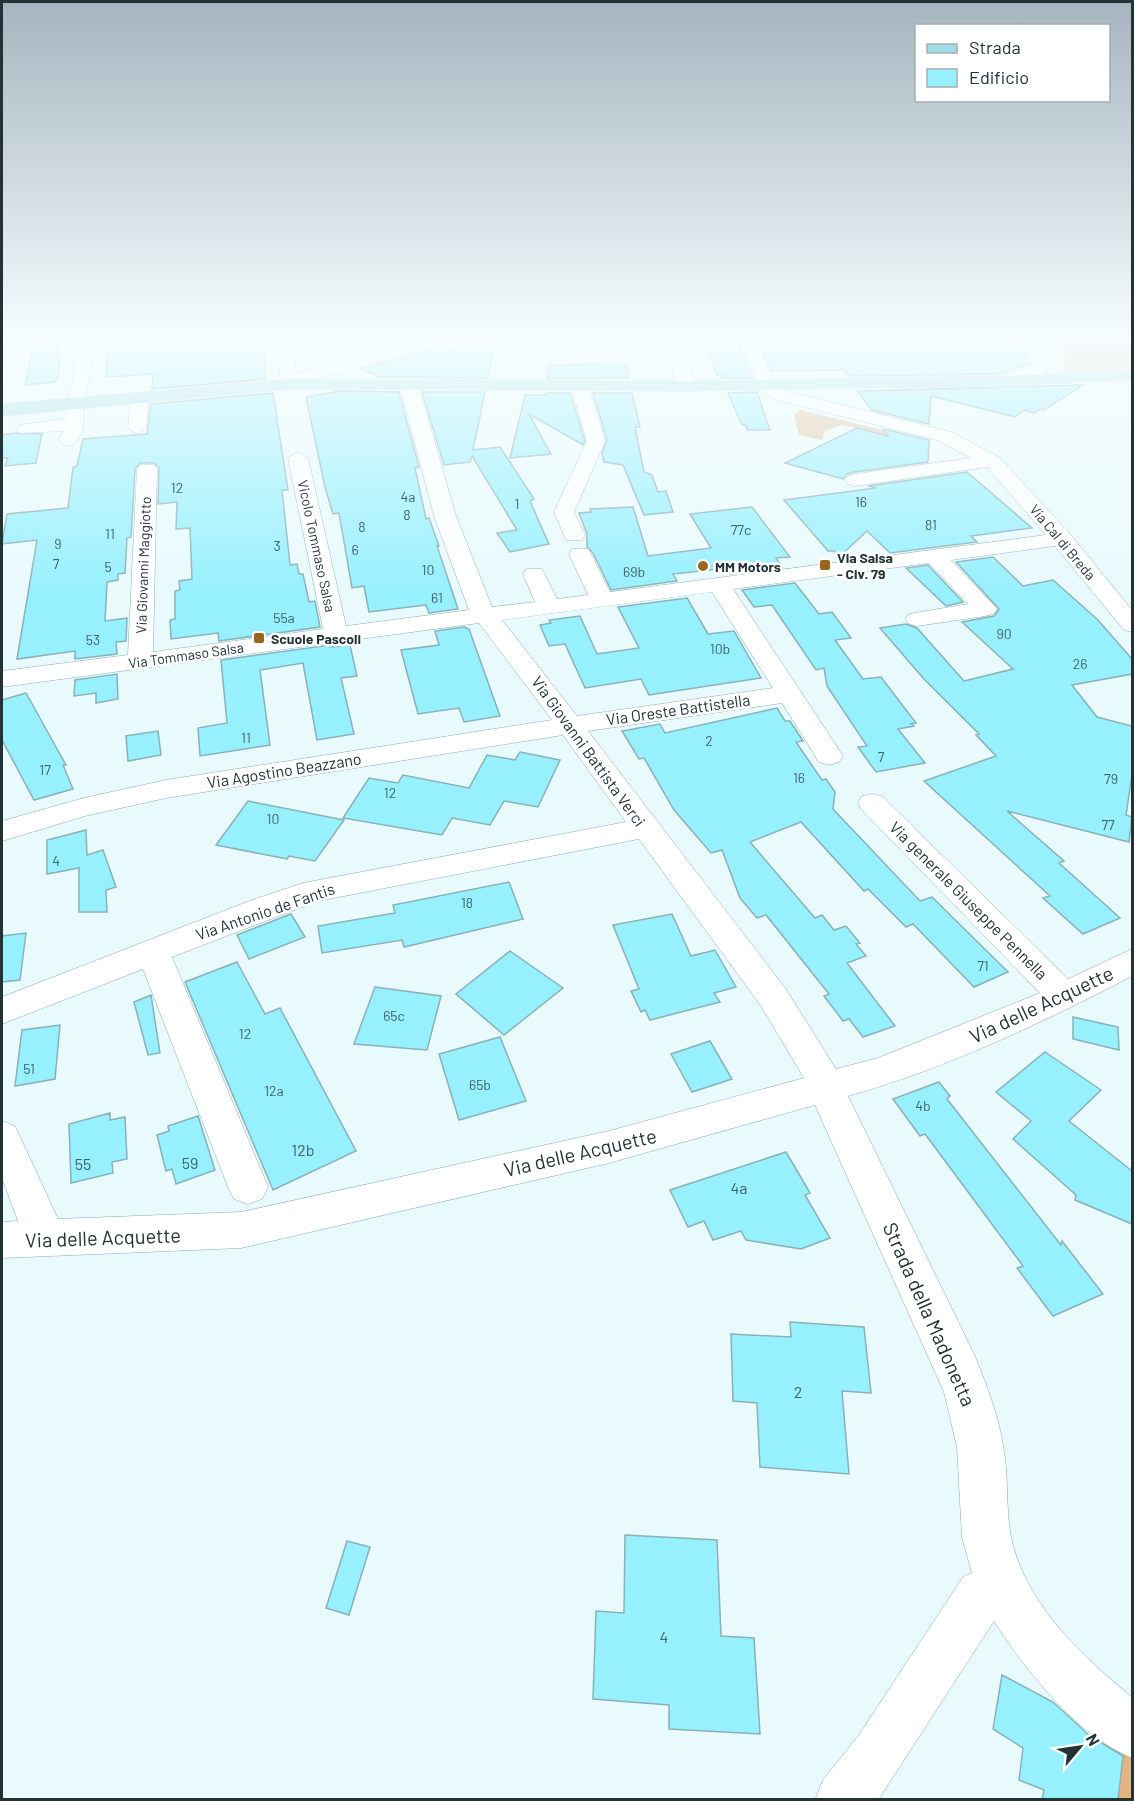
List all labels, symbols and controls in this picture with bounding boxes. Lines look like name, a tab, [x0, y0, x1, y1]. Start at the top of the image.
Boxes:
legend	[915, 24, 1110, 102]
text: Strada	[969, 36, 1021, 58]
text: Edificio	[969, 66, 1029, 88]
street label: Vicolo Tommaso Salsa	[295, 478, 339, 614]
house number: 12	[171, 479, 183, 496]
house number: 4a	[401, 488, 415, 505]
house number: 16	[855, 493, 867, 510]
house number: 1	[515, 495, 519, 512]
street label: Via Giovanni Maggiotto	[132, 496, 154, 634]
street label: Via Cal di Breda	[1026, 501, 1100, 583]
house number: 8	[403, 506, 411, 523]
house number: 81	[925, 516, 937, 533]
house number: 8	[358, 518, 366, 535]
house number: 77c	[731, 521, 751, 538]
house number: 11	[105, 525, 115, 542]
house number: 9	[54, 535, 62, 552]
house number: 3	[273, 537, 281, 554]
house number: 6	[351, 541, 359, 558]
place label: Via Salsa - Civ. 79	[837, 549, 893, 582]
house number: 7	[53, 555, 60, 572]
house number: 5	[104, 558, 112, 575]
place label: MM Motors	[715, 558, 781, 575]
marker: Via Salsa - Civ. 79	[818, 558, 832, 572]
marker: MM Motors	[696, 559, 710, 573]
house number: 10	[422, 561, 434, 578]
house number: 69b	[623, 563, 645, 580]
house number: 61	[431, 589, 443, 606]
house number: 55a	[273, 609, 295, 626]
house number: 90	[996, 625, 1012, 642]
place label: Scuole Pascoli	[271, 630, 361, 647]
house number: 53	[86, 631, 100, 648]
marker: Scuole Pascoli	[252, 631, 266, 645]
street label: Via Tommaso Salsa	[127, 638, 245, 672]
house number: 10b	[710, 640, 730, 657]
house number: 26	[1073, 655, 1087, 672]
street label: Via Giovanni Battista Verci	[528, 672, 650, 830]
street label: Via Oreste Battistella	[605, 689, 751, 729]
house number: 11	[241, 729, 251, 746]
house number: 2	[705, 732, 713, 749]
street label: Via Agostino Beazzano	[206, 748, 362, 792]
house number: 7	[878, 748, 885, 765]
house number: 17	[39, 761, 51, 778]
house number: 16	[793, 769, 805, 786]
house number: 79	[1104, 770, 1118, 787]
house number: 12	[384, 784, 396, 801]
house number: 10	[267, 810, 279, 827]
house number: 77	[1101, 816, 1115, 833]
street label: Via generale Giuseppe Pennella	[886, 817, 1052, 983]
house number: 4	[52, 852, 60, 869]
street label: Via Antonio de Fantis	[193, 878, 337, 944]
house number: 18	[461, 894, 473, 911]
house number: 71	[977, 957, 989, 974]
street label: Via delle Acquette	[965, 960, 1117, 1048]
house number: 65c	[383, 1007, 405, 1024]
house number: 12	[239, 1025, 251, 1042]
house number: 51	[23, 1060, 35, 1077]
house number: 65b	[469, 1076, 491, 1093]
house number: 12a	[264, 1082, 284, 1099]
house number: 4b	[915, 1097, 931, 1114]
street label: Via delle Acquette	[501, 1123, 659, 1181]
house number: 12b	[292, 1140, 314, 1159]
house number: 59	[182, 1153, 198, 1172]
house number: 55	[75, 1154, 91, 1173]
house number: 4a	[731, 1178, 748, 1197]
street label: Strada della Madonetta	[879, 1218, 981, 1410]
street label: Via delle Acquette	[25, 1222, 181, 1252]
house number: 2	[794, 1382, 802, 1401]
house number: 4	[660, 1627, 668, 1646]
north arrow	[1050, 1717, 1110, 1777]
text: N	[1083, 1730, 1104, 1749]

